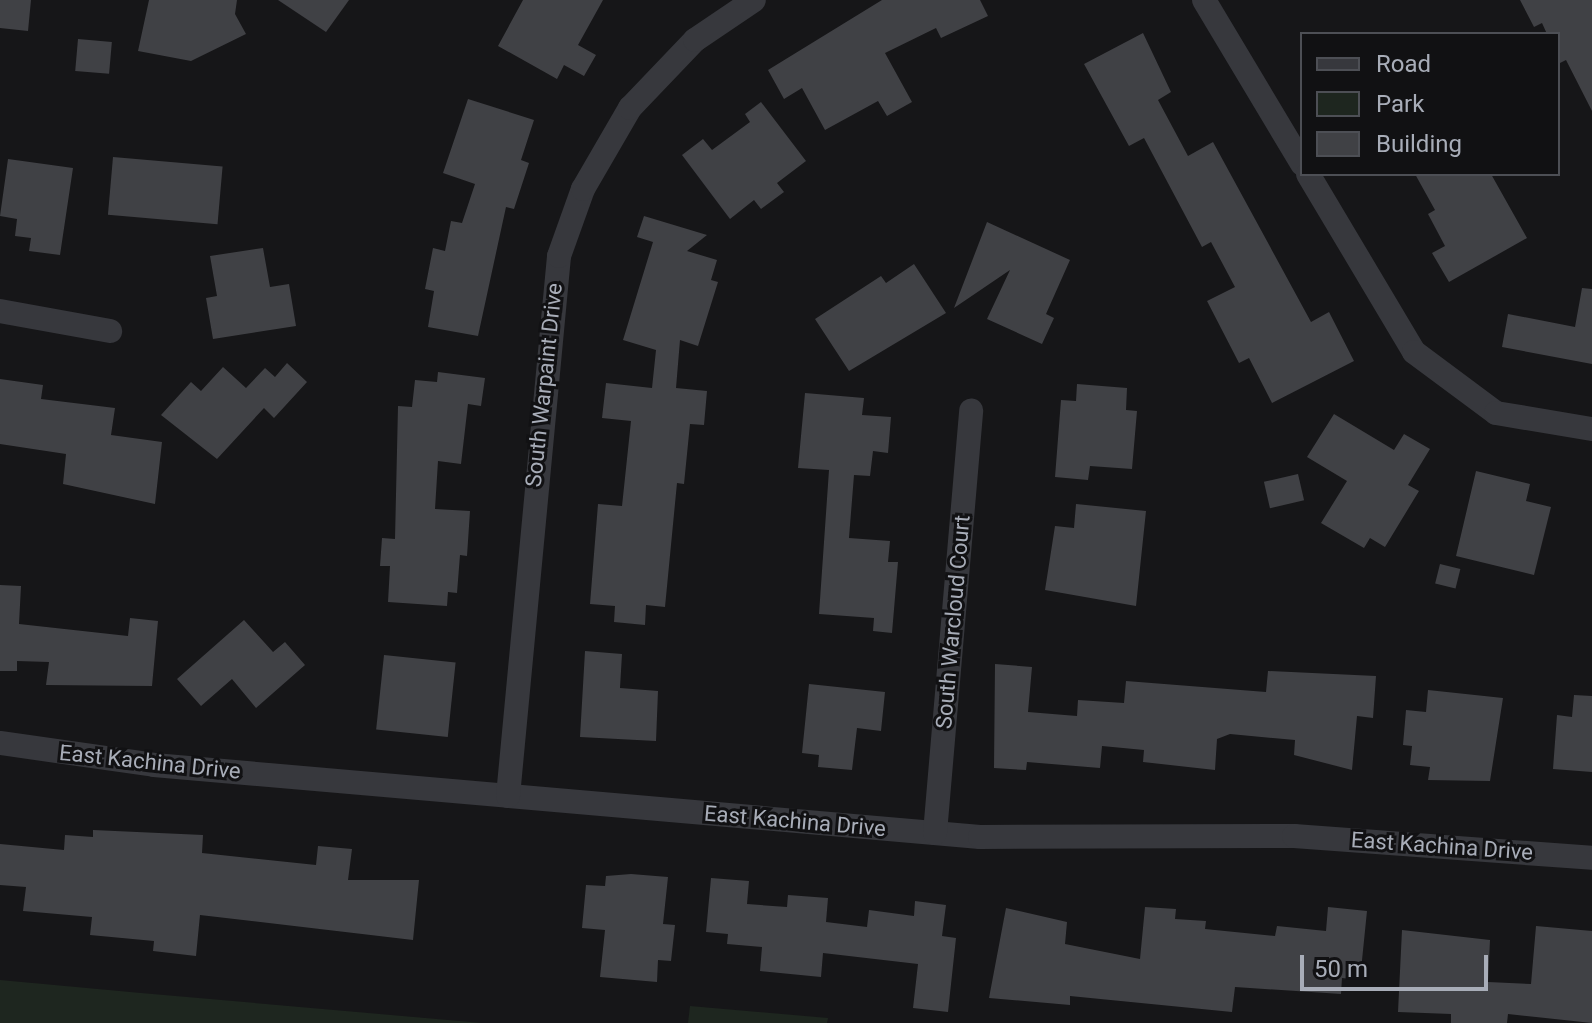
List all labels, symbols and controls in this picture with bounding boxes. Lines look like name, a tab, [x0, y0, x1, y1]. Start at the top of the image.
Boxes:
legend	[1300, 32, 1560, 176]
text: Road	[1376, 50, 1431, 78]
text: Park	[1376, 90, 1424, 118]
text: Building	[1376, 130, 1462, 158]
street label: South Warpaint Drive	[520, 282, 568, 488]
street label: South Warcloud Court	[931, 514, 975, 730]
street label: East Kachina Drive	[58, 739, 242, 785]
street label: East Kachina Drive	[703, 800, 887, 842]
street label: East Kachina Drive	[1350, 826, 1534, 866]
scale bar	[1304, 939, 1492, 989]
text: 50 m	[1314, 955, 1368, 983]

